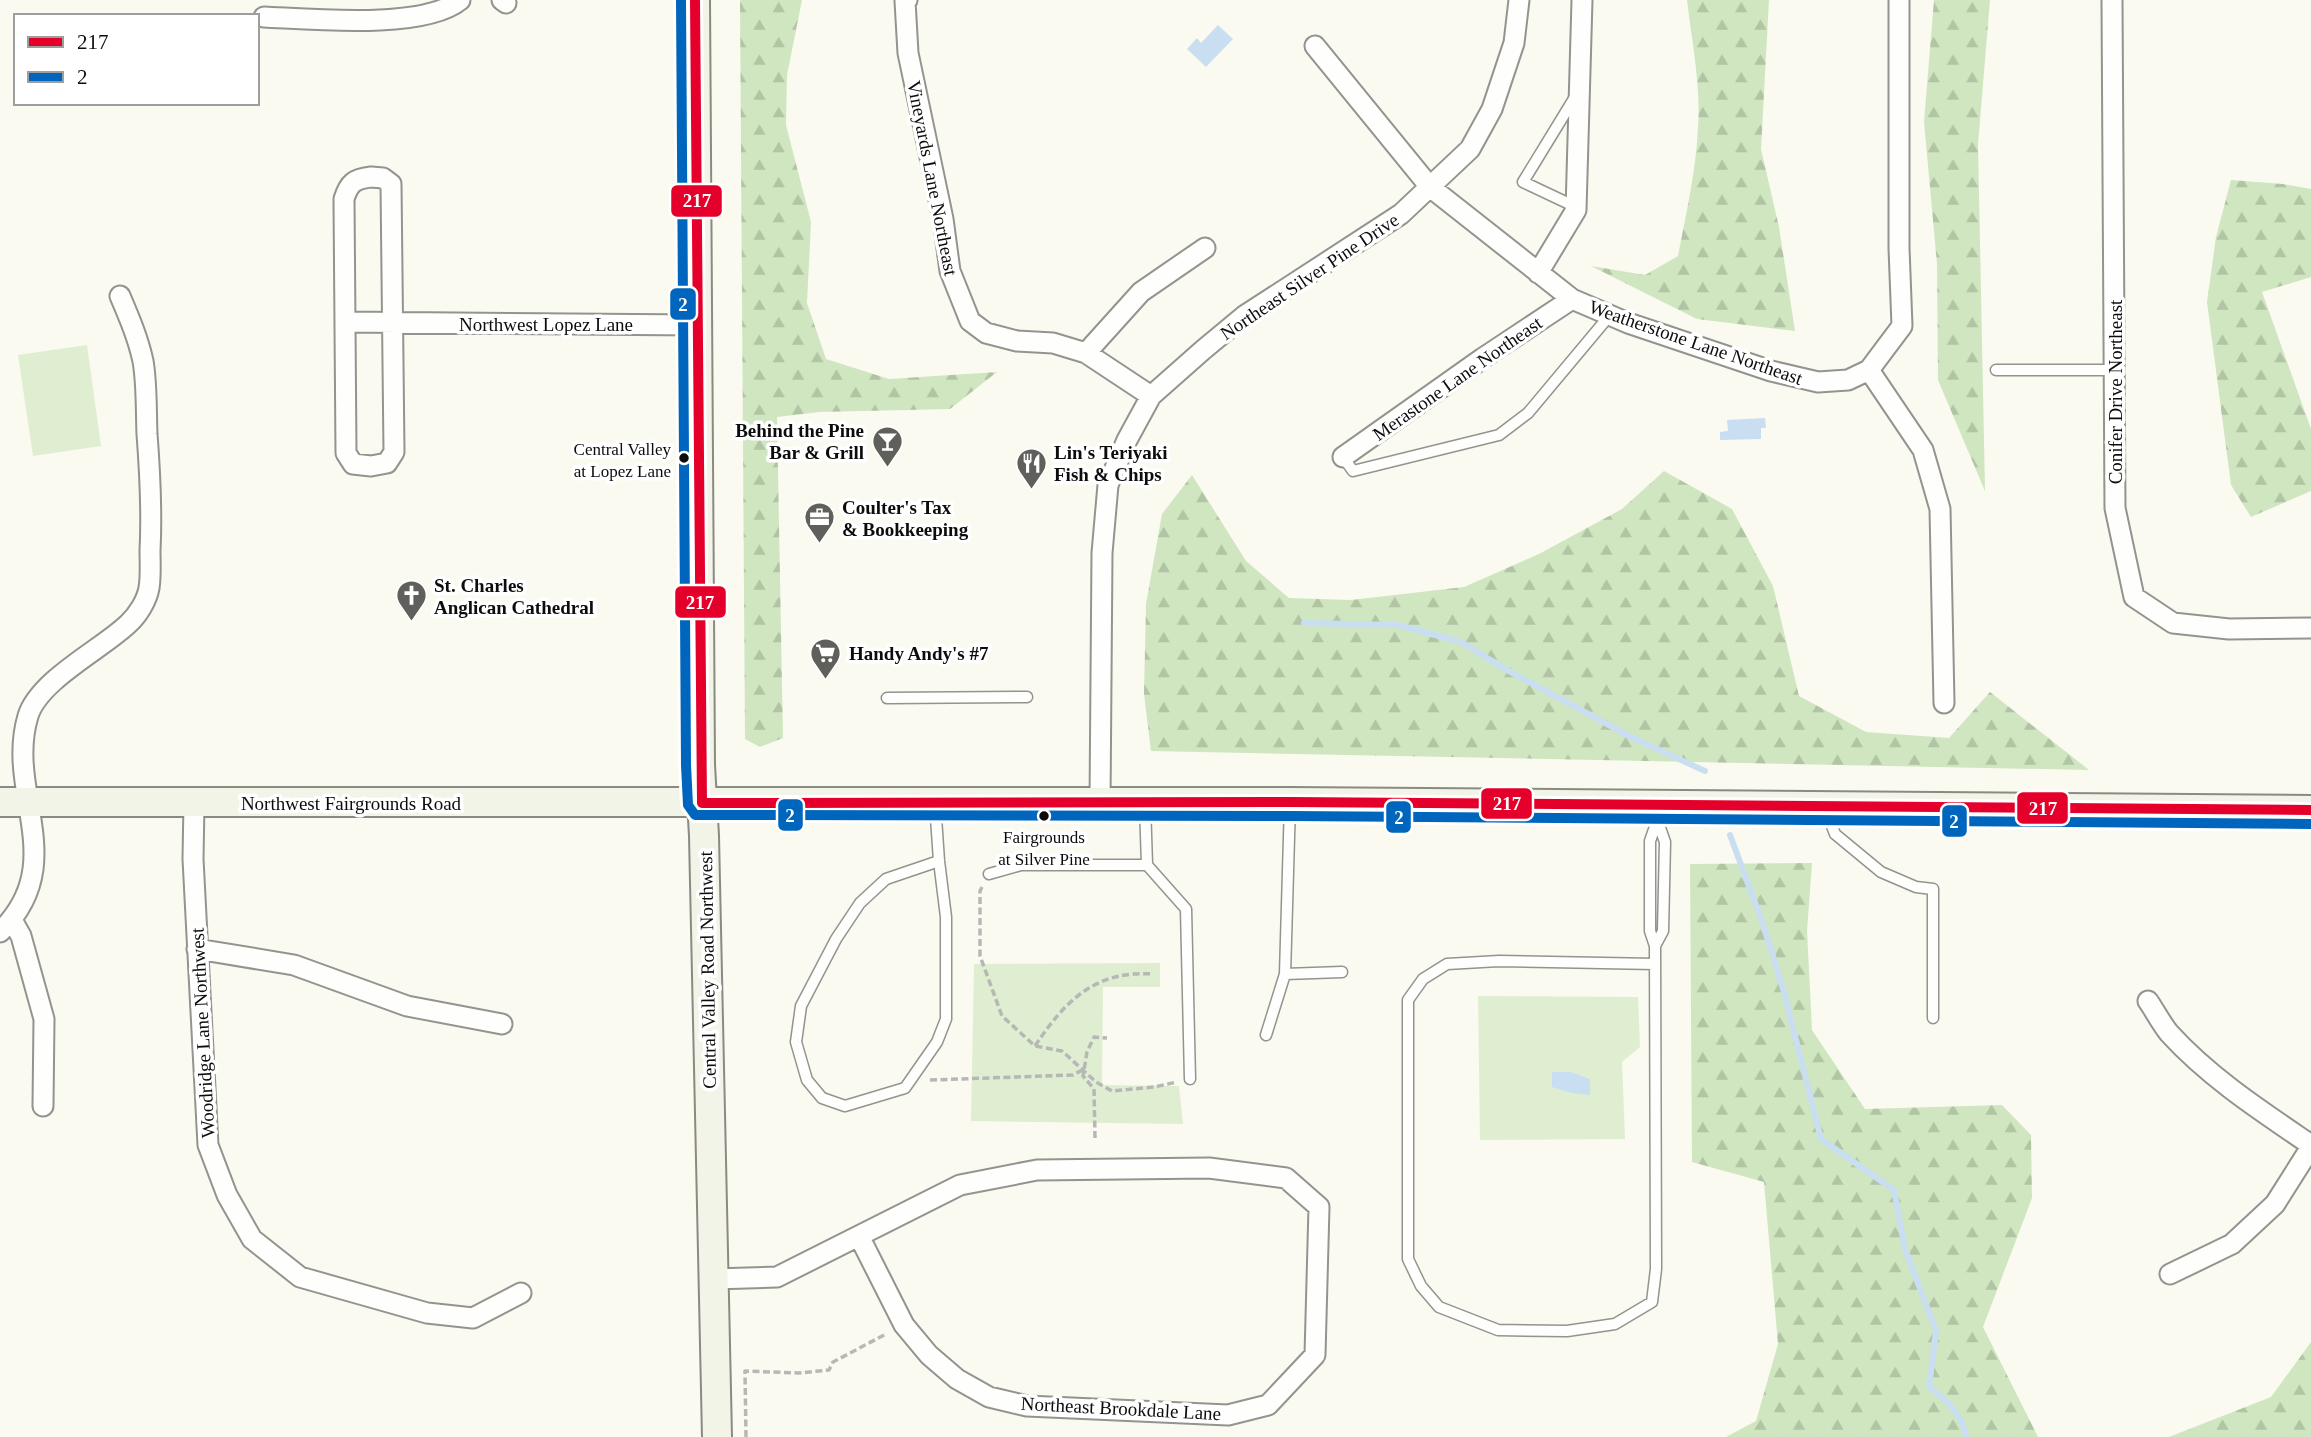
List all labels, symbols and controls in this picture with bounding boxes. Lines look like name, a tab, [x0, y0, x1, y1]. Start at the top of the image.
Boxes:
legend	[14, 14, 259, 105]
text: 217	[77, 30, 109, 54]
text: 2	[77, 65, 88, 89]
street label: Vineyards Lane Northeast	[903, 79, 962, 278]
line badge: 217	[670, 184, 723, 218]
text: 217	[683, 190, 712, 211]
street label: Northeast Silver Pine Drive	[1216, 209, 1402, 344]
line badge: 2	[669, 287, 697, 321]
text: 2	[678, 294, 688, 315]
street label: Weatherstone Lane Northeast	[1586, 296, 1806, 389]
street label: Conifer Drive Northeast	[2105, 299, 2126, 484]
street label: Merastone Lane Northeast	[1369, 312, 1546, 445]
street label: Northwest Lopez Lane	[459, 314, 633, 335]
place label: Behind the Pine Bar & Grill	[735, 420, 864, 463]
bar icon: Behind the Pine Bar & Grill	[870, 424, 904, 468]
place label: Central Valley at Lopez Lane	[574, 440, 671, 481]
place label: Lin's Teriyaki Fish & Chips	[1054, 442, 1168, 485]
restaurant icon: Lin's Teriyaki Fish & Chips	[1014, 446, 1048, 490]
marker: Central Valley at Lopez Lane	[677, 451, 691, 465]
place label: Coulter's Tax & Bookkeeping	[842, 497, 969, 540]
office icon: Coulter's Tax & Bookkeeping	[802, 501, 836, 545]
place label: St. Charles Anglican Cathedral	[434, 575, 594, 618]
church icon: St. Charles Anglican Cathedral	[394, 579, 428, 623]
line badge: 217	[674, 585, 727, 619]
text: 217	[686, 592, 715, 613]
supermarket icon: Handy Andy's #7	[809, 636, 843, 680]
place label: Handy Andy's #7	[849, 643, 989, 664]
line badge: 217	[1480, 787, 1533, 820]
line badge: 217	[2016, 791, 2069, 825]
street label: Northwest Fairgrounds Road	[241, 793, 462, 814]
text: 217	[1493, 793, 1522, 814]
line badge: 2	[777, 798, 804, 832]
text: 217	[2029, 798, 2058, 819]
line badge: 2	[1385, 800, 1412, 834]
line badge: 2	[1941, 804, 1968, 838]
text: 2	[785, 805, 795, 826]
text: 2	[1394, 807, 1404, 828]
marker: Fairgrounds at Silver Pine	[1037, 809, 1051, 823]
text: 2	[1949, 811, 1959, 832]
place label: Fairgrounds at Silver Pine	[998, 828, 1090, 869]
street label: Central Valley Road Northwest	[695, 850, 720, 1089]
street label: Woodridge Lane Northwest	[186, 927, 218, 1139]
street label: Northeast Brookdale Lane	[1020, 1393, 1222, 1424]

